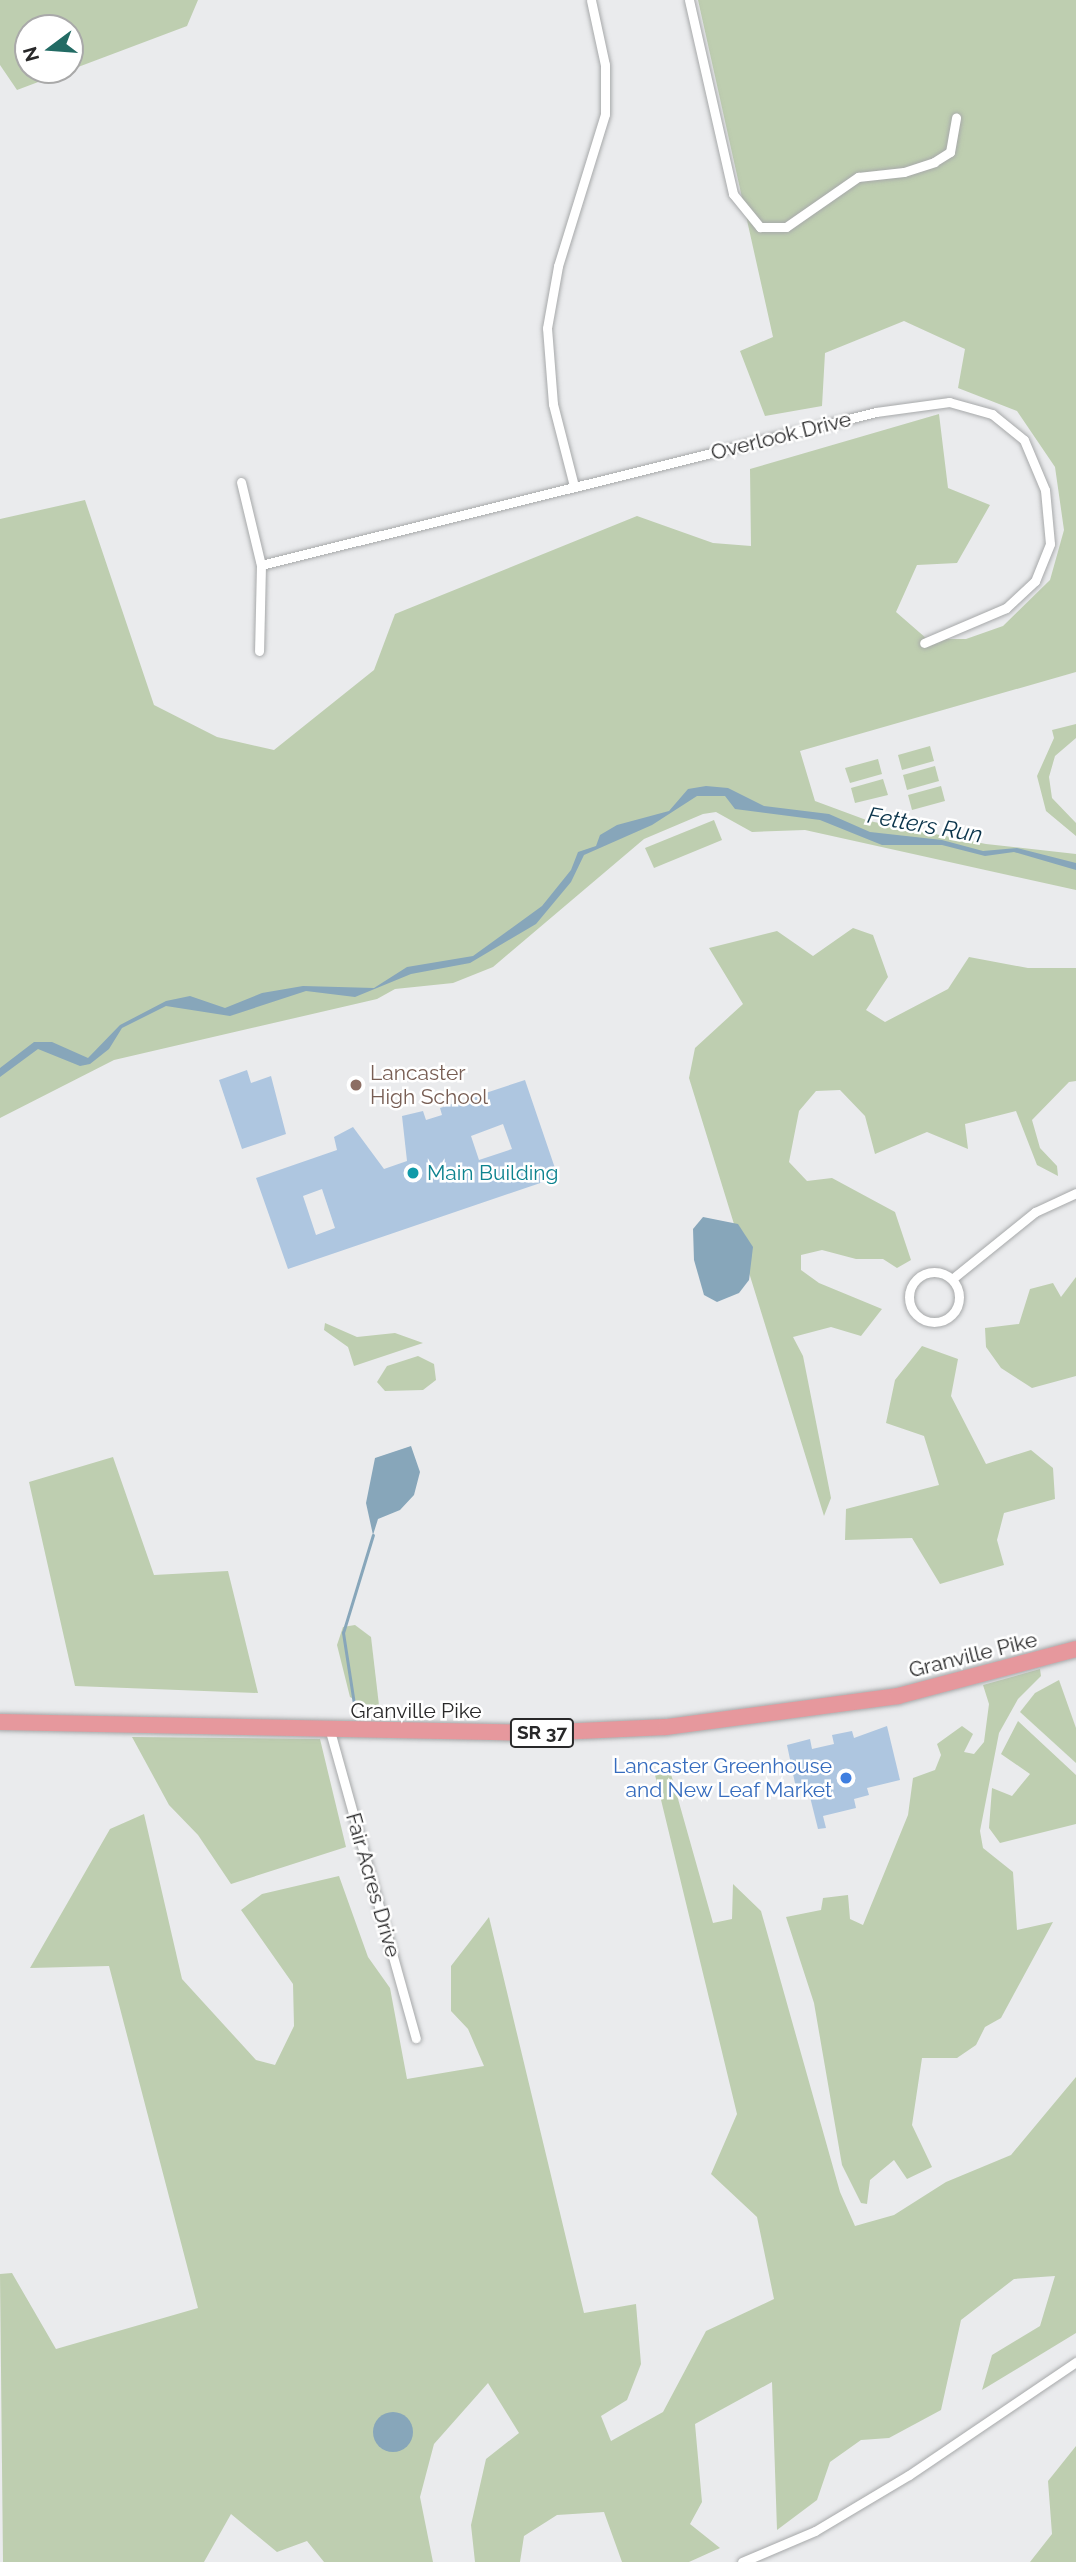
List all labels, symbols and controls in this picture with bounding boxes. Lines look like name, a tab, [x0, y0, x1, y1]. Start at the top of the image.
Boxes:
north arrow	[14, 14, 84, 84]
text: N	[18, 44, 43, 64]
street label: Overlook Drive	[708, 406, 854, 466]
water label: Fetters Run	[865, 801, 985, 849]
place label: Lancaster High School	[370, 1060, 488, 1110]
marker: Lancaster High School	[348, 1077, 364, 1093]
place label: Main Building	[427, 1160, 559, 1186]
marker: Main Building	[405, 1165, 421, 1181]
street label: Granville Pike	[906, 1627, 1040, 1683]
street label: Granville Pike	[350, 1698, 482, 1724]
road number: SR 37	[509, 1718, 575, 1749]
place label: Lancaster Greenhouse and New Leaf Market	[612, 1753, 832, 1803]
marker: Lancaster Greenhouse and New Leaf Market	[838, 1770, 854, 1786]
street label: Fair Acres Drive	[340, 1809, 406, 1961]

